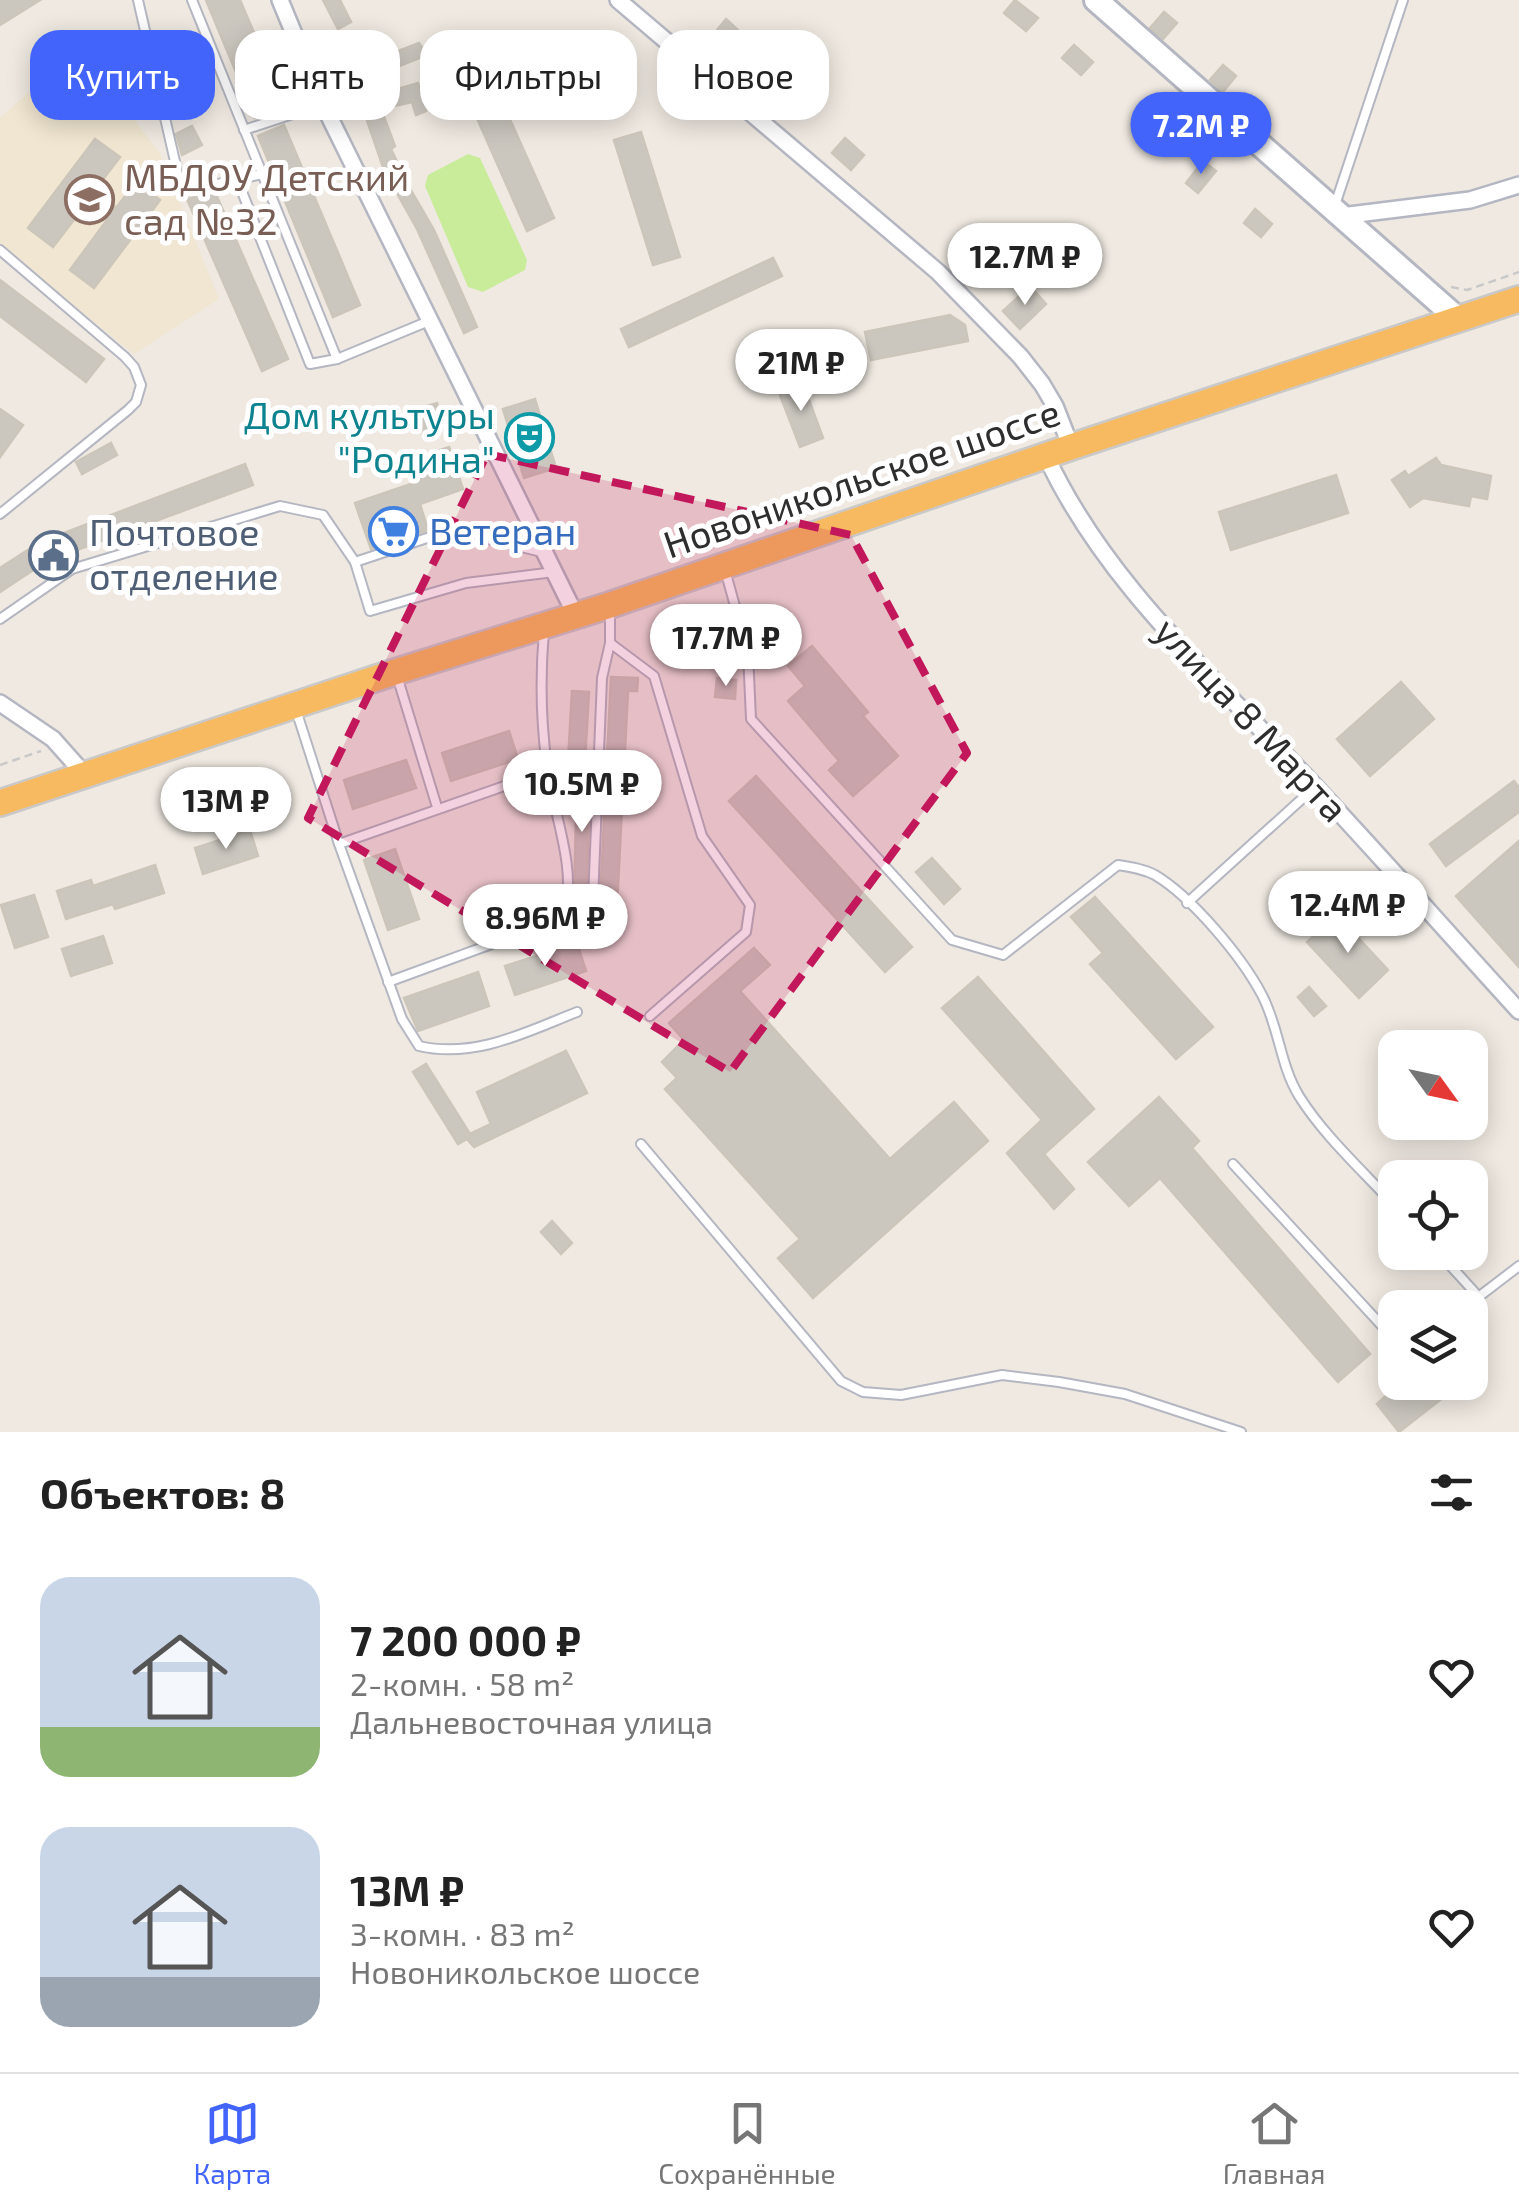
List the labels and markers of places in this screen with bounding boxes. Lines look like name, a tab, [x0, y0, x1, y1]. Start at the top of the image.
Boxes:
pin: 7.2M ₽	[1120, 92, 1282, 177]
place label: МБДОУ Детский сад №32	[124, 153, 409, 243]
school or university icon: МБДОУ Детский сад №32	[63, 174, 115, 226]
pin: 12.7M ₽	[933, 223, 1117, 308]
pin: 21M ₽	[731, 329, 871, 414]
place label: Дом культуры "Родина"	[244, 391, 495, 481]
theatre icon: Дом культуры "Родина"	[504, 412, 556, 464]
supermarket icon: Ветеран	[368, 506, 420, 558]
place label: Ветеран	[429, 507, 576, 553]
place label: Почтовое отделение	[89, 508, 279, 598]
public building icon: Почтовое отделение	[28, 529, 80, 581]
pin: 17.7M ₽	[634, 604, 818, 689]
pin: 10.5M ₽	[490, 750, 674, 835]
pin: 13M ₽	[156, 767, 296, 852]
pin: 12.4M ₽	[1256, 871, 1440, 956]
pin: 8.96M ₽	[453, 884, 637, 969]

